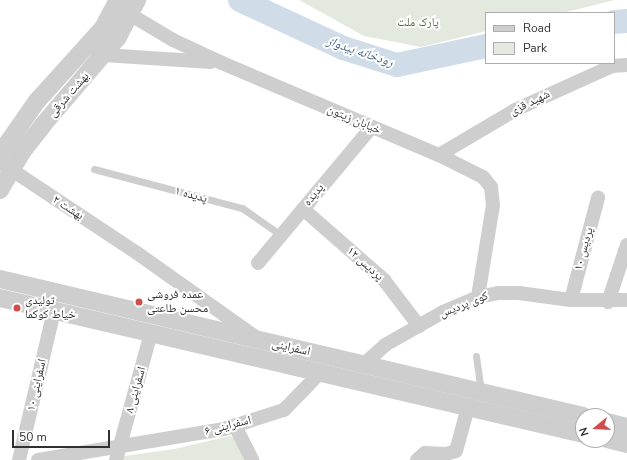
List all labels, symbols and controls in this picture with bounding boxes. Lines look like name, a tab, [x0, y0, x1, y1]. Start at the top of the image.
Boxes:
legend	[485, 12, 615, 64]
park label: پارک ملت	[397, 16, 439, 30]
text: Road	[523, 20, 551, 36]
water label: رودخانه بیدواز	[325, 33, 395, 71]
text: Park	[523, 40, 547, 56]
street label: بهشت شرقی	[46, 70, 92, 120]
street label: شهید قزی	[508, 87, 552, 119]
street label: خیابان زیتون	[325, 102, 383, 138]
street label: پدیده	[301, 181, 327, 209]
street label: پدیده ۱	[173, 184, 209, 206]
street label: بهشت ۲	[50, 193, 86, 223]
street label: پردیس ۱۰	[571, 226, 597, 272]
street label: پردیس ۱۲	[344, 244, 386, 284]
place label: عمده فروشی محسن طاعتی	[147, 288, 208, 316]
street label: کوی پردیس	[437, 289, 491, 321]
place label: تولیدی خیاط کوکما	[25, 294, 76, 322]
marker: عمده فروشی محسن طاعتی	[134, 297, 144, 307]
marker: تولیدی خیاط کوکما	[12, 303, 22, 313]
street label: اسفراینی	[270, 337, 312, 359]
street label: اسفراینی ۱۰	[24, 358, 50, 412]
street label: اسفراینی ۸	[123, 365, 149, 415]
north arrow	[575, 408, 615, 448]
street label: اسفراینی ۶	[203, 413, 253, 439]
scale bar	[14, 422, 112, 448]
text: N	[576, 425, 592, 438]
text: 50 m	[19, 429, 47, 445]

